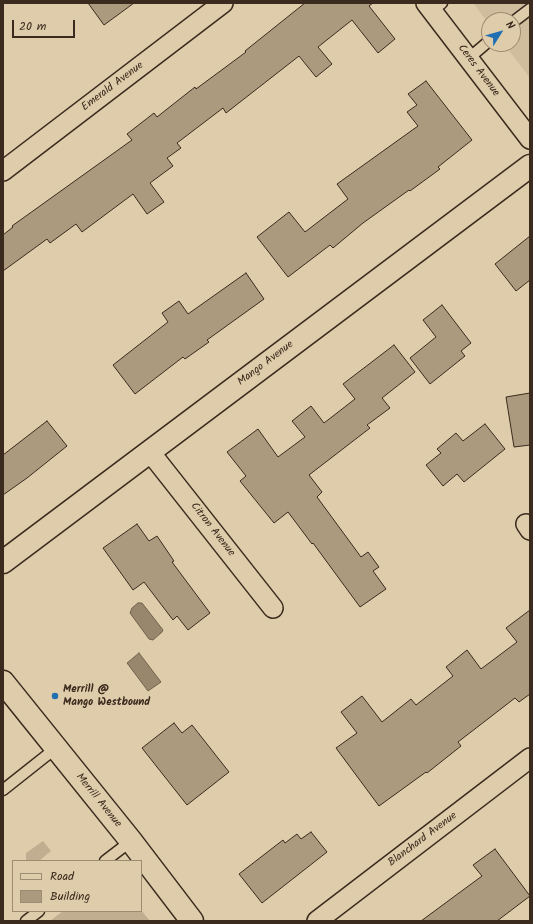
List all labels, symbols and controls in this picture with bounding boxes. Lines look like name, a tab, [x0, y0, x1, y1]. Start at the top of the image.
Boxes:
scale bar	[14, 12, 77, 38]
north arrow	[481, 12, 521, 52]
text: 20 m	[19, 17, 46, 36]
text: N	[501, 17, 519, 34]
street label: Ceres Avenue	[454, 42, 502, 100]
street label: Emerald Avenue	[80, 59, 146, 115]
street label: Mango Avenue	[235, 339, 297, 389]
street label: Citron Avenue	[187, 500, 237, 560]
place label: Merrill @ Mango Westbound	[63, 683, 150, 709]
marker: Merrill @ Mango Westbound	[50, 691, 60, 701]
street label: Merrill Avenue	[72, 771, 124, 831]
street label: Blanchard Avenue	[386, 810, 460, 870]
legend	[12, 860, 142, 912]
text: Road	[50, 867, 74, 886]
text: Building	[50, 887, 90, 906]

